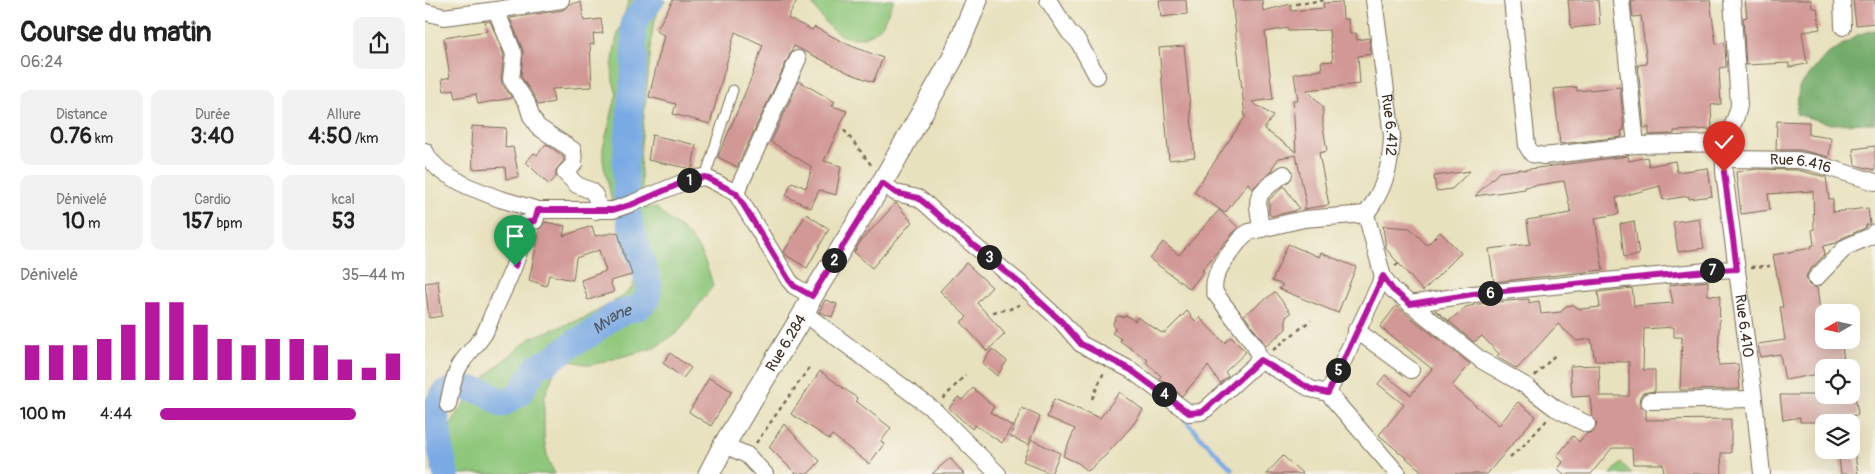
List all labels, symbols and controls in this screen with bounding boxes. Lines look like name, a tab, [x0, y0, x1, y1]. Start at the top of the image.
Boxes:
text: Course du matin	[20, 15, 212, 50]
button: share	[353, 17, 405, 69]
text: 06:24	[20, 52, 63, 72]
street label: Rue 6.412	[1377, 93, 1402, 157]
text: Distance	[56, 106, 107, 123]
text: Durée	[195, 106, 230, 123]
text: Allure	[326, 106, 361, 123]
pin	[1703, 121, 1745, 172]
text: 0.76	[50, 123, 92, 150]
text: 3:40	[191, 123, 234, 150]
text: 4:50	[309, 123, 352, 150]
icon: check	[1710, 128, 1738, 156]
text: km	[92, 130, 113, 147]
text: /km	[352, 130, 378, 147]
street label: Rue 6.416	[1770, 150, 1834, 177]
pin: 1	[677, 168, 701, 192]
text: 1	[687, 172, 692, 189]
text: Dénivelé	[56, 191, 107, 208]
text: Cardio	[194, 191, 231, 208]
text: kcal	[332, 191, 355, 208]
text: 10	[62, 208, 85, 235]
text: 157	[183, 208, 213, 235]
text: 53	[332, 208, 355, 235]
text: m	[85, 215, 101, 232]
text: bpm	[213, 215, 242, 232]
pin	[494, 215, 536, 266]
icon: arrive	[501, 222, 529, 250]
pin: 3	[977, 244, 1001, 270]
pin: 2	[821, 248, 847, 272]
text: 3	[986, 249, 993, 266]
text: 2	[831, 252, 838, 269]
pin: 7	[1699, 258, 1725, 282]
text: 7	[1709, 262, 1716, 279]
text: Dénivelé	[20, 265, 78, 285]
text: 35–44 m	[342, 265, 405, 285]
pin: 6	[1477, 280, 1503, 306]
text: 6	[1486, 285, 1495, 302]
street label: Rue 6.410	[1731, 293, 1758, 359]
water label: Mvane	[588, 300, 636, 339]
north arrow	[1815, 304, 1860, 349]
map controls	[1815, 304, 1860, 459]
street label: Rue 6.284	[761, 311, 811, 375]
pin: 5	[1325, 358, 1351, 382]
button: locate	[1815, 359, 1860, 404]
text: 5	[1335, 362, 1342, 379]
pin: 4	[1151, 382, 1177, 406]
text: 4	[1160, 386, 1169, 403]
text: 100 m	[20, 404, 66, 424]
text: 4:44	[100, 404, 132, 424]
button: layers	[1815, 414, 1860, 459]

